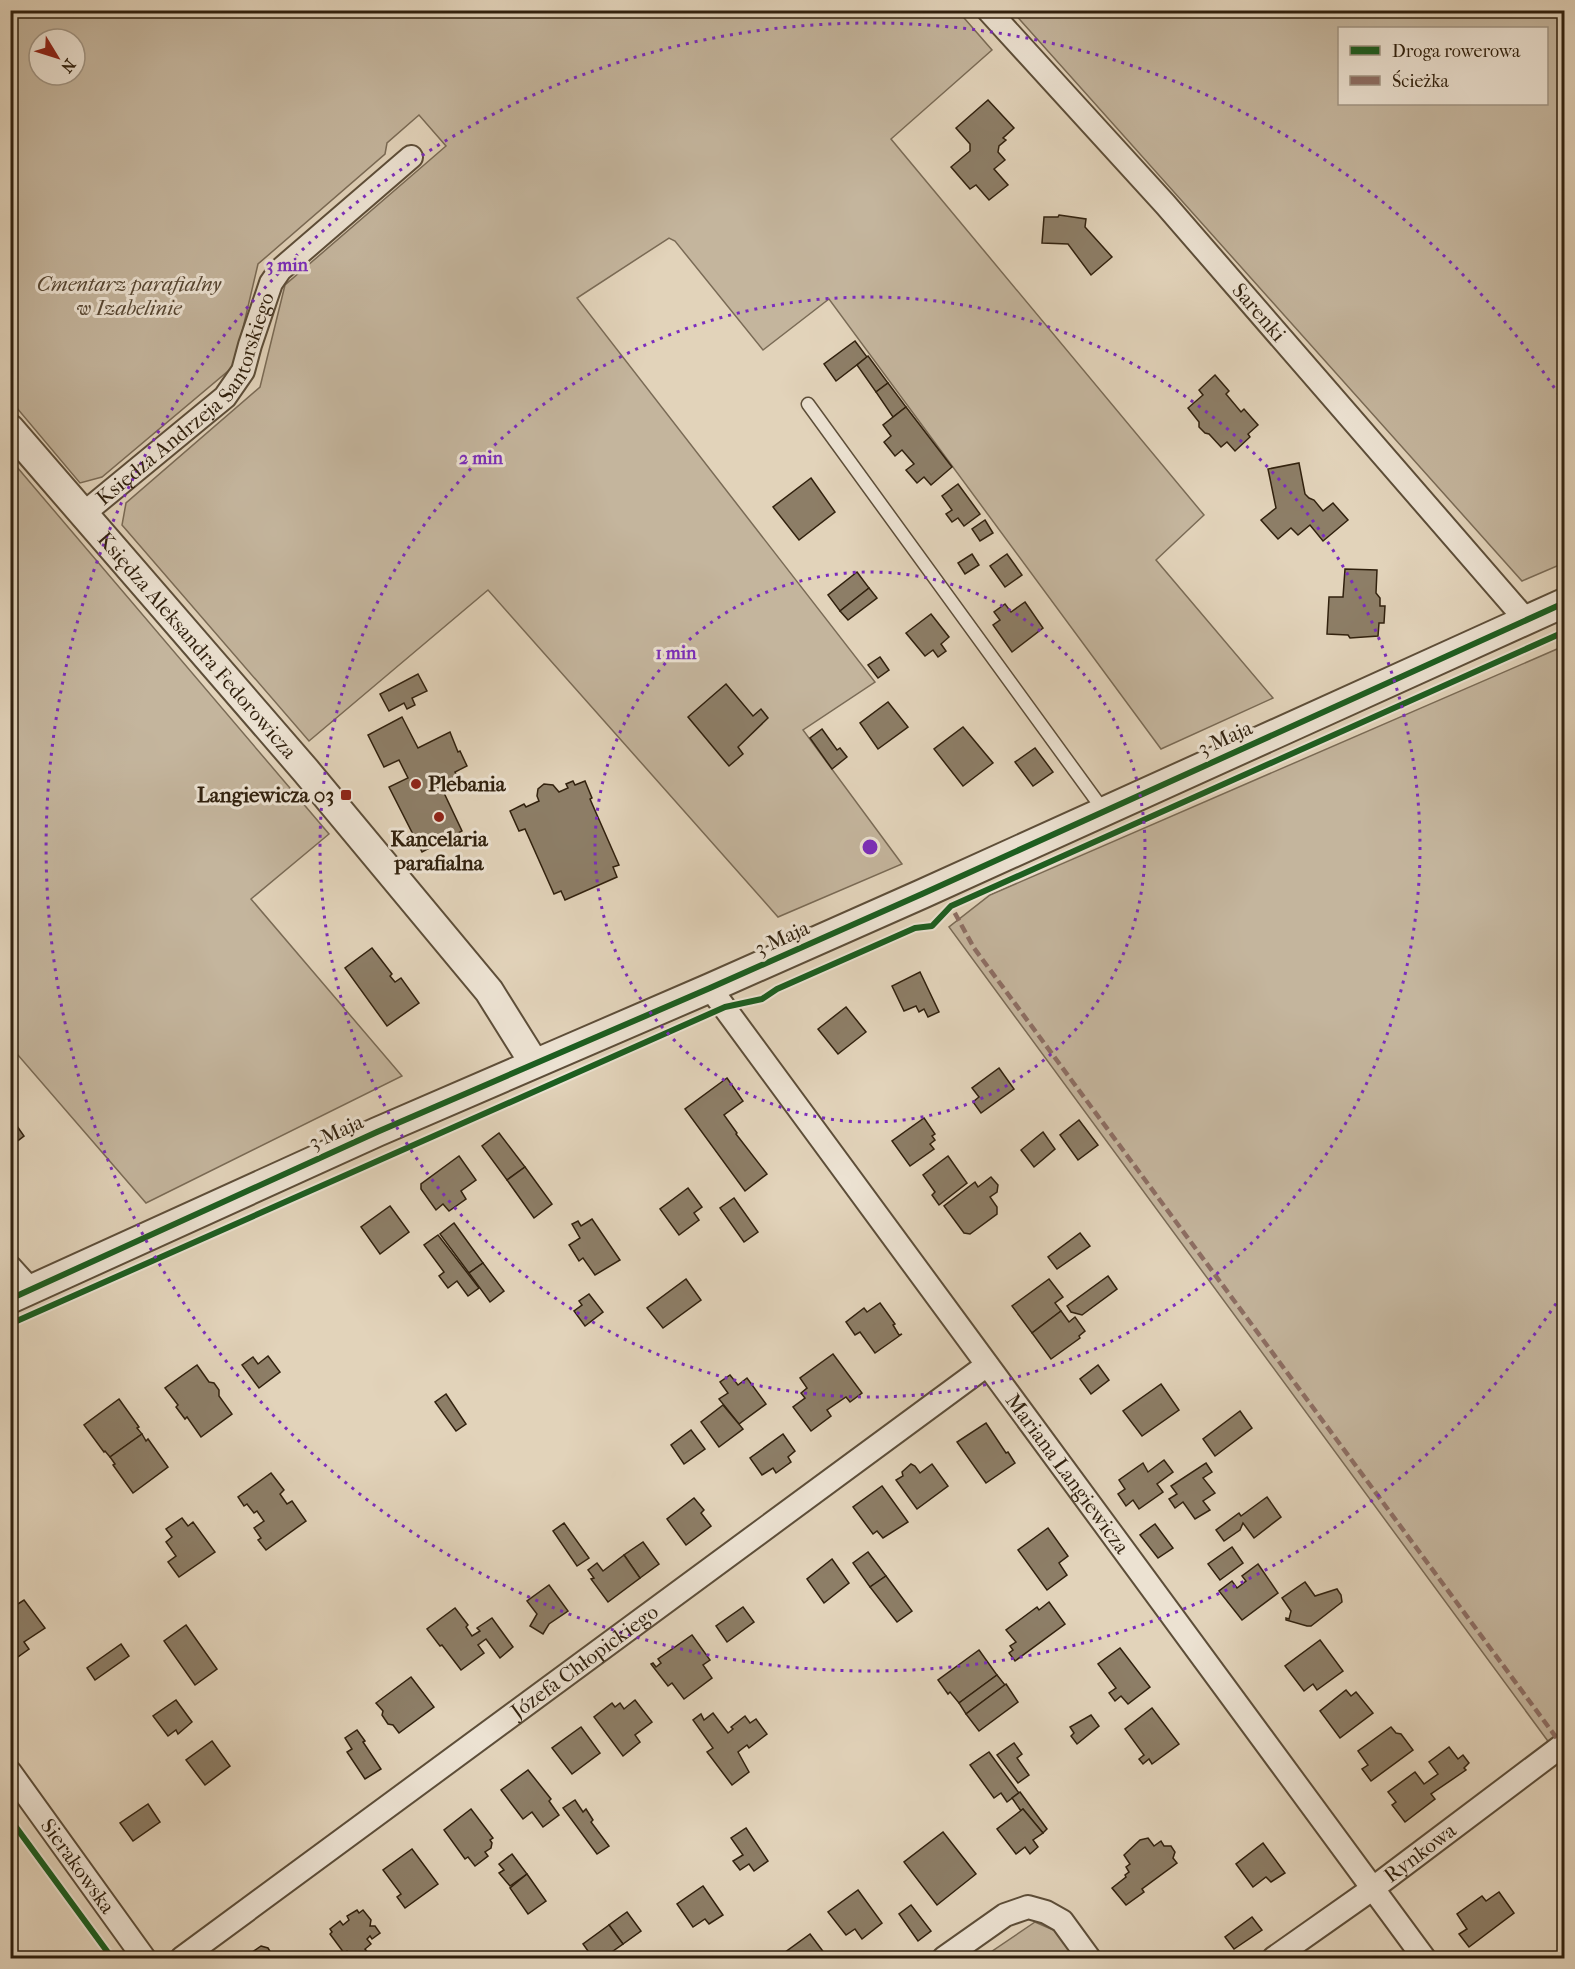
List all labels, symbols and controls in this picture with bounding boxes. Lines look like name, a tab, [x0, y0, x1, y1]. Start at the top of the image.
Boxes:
north arrow	[27, 27, 87, 87]
legend	[1338, 27, 1548, 105]
text: Droga rowerowa	[1392, 41, 1521, 62]
text: N	[57, 55, 80, 77]
text: Ścieżka	[1392, 70, 1450, 92]
text: 3 min	[266, 255, 309, 276]
park label: Cmentarz parafialny w Izabelinie	[37, 272, 223, 320]
street label: Sarenki	[1227, 278, 1291, 346]
street label: Księdza Andrzeja Santorskiego	[91, 289, 279, 510]
text: 2 min	[459, 448, 503, 469]
street label: Księdza Aleksandra Fedorowicza	[93, 527, 302, 764]
text: 1 min	[655, 643, 697, 664]
street label: 3 Maja	[1194, 715, 1256, 761]
place label: Plebania	[428, 772, 507, 796]
marker: Plebania	[409, 777, 423, 791]
place label: Langiewicza 03	[197, 783, 334, 807]
marker: Langiewicza 03	[339, 788, 353, 802]
marker: Kancelaria parafialna	[432, 810, 446, 824]
place label: Kancelaria parafialna	[390, 827, 489, 875]
centre of rings	[860, 837, 880, 857]
street label: 3 Maja	[751, 915, 813, 961]
street label: 3 Maja	[305, 1109, 367, 1155]
street label: Mariana Langiewicza	[1001, 1389, 1134, 1558]
street label: Józefa Chłopickiego	[505, 1599, 663, 1725]
street label: Sierakowska	[36, 1814, 120, 1918]
street label: Rynkowa	[1379, 1818, 1461, 1888]

